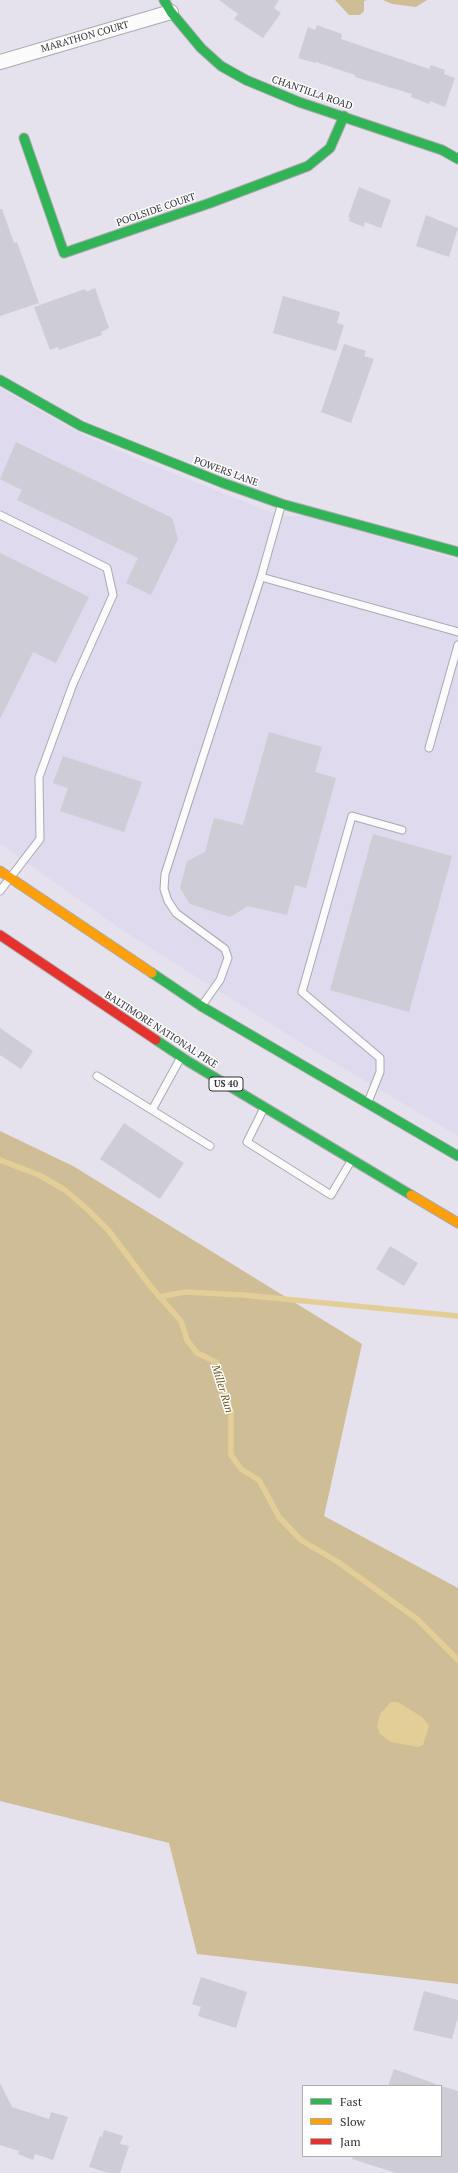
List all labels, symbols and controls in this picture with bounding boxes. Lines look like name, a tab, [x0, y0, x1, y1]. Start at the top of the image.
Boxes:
street label: MARATHON COURT	[40, 19, 130, 55]
street label: CHANTILLA ROAD	[270, 74, 354, 112]
street label: POOLSIDE COURT	[115, 191, 197, 229]
street label: POWERS LANE	[192, 455, 260, 489]
street label: BALTIMORE NATIONAL PIKE	[102, 989, 220, 1071]
road number: US 40	[209, 1077, 243, 1091]
water label: Miller Run	[208, 1363, 236, 1415]
legend	[302, 2085, 442, 2157]
text: Fast	[340, 2094, 362, 2109]
text: Slow	[340, 2114, 365, 2129]
text: Jam	[340, 2134, 361, 2149]

